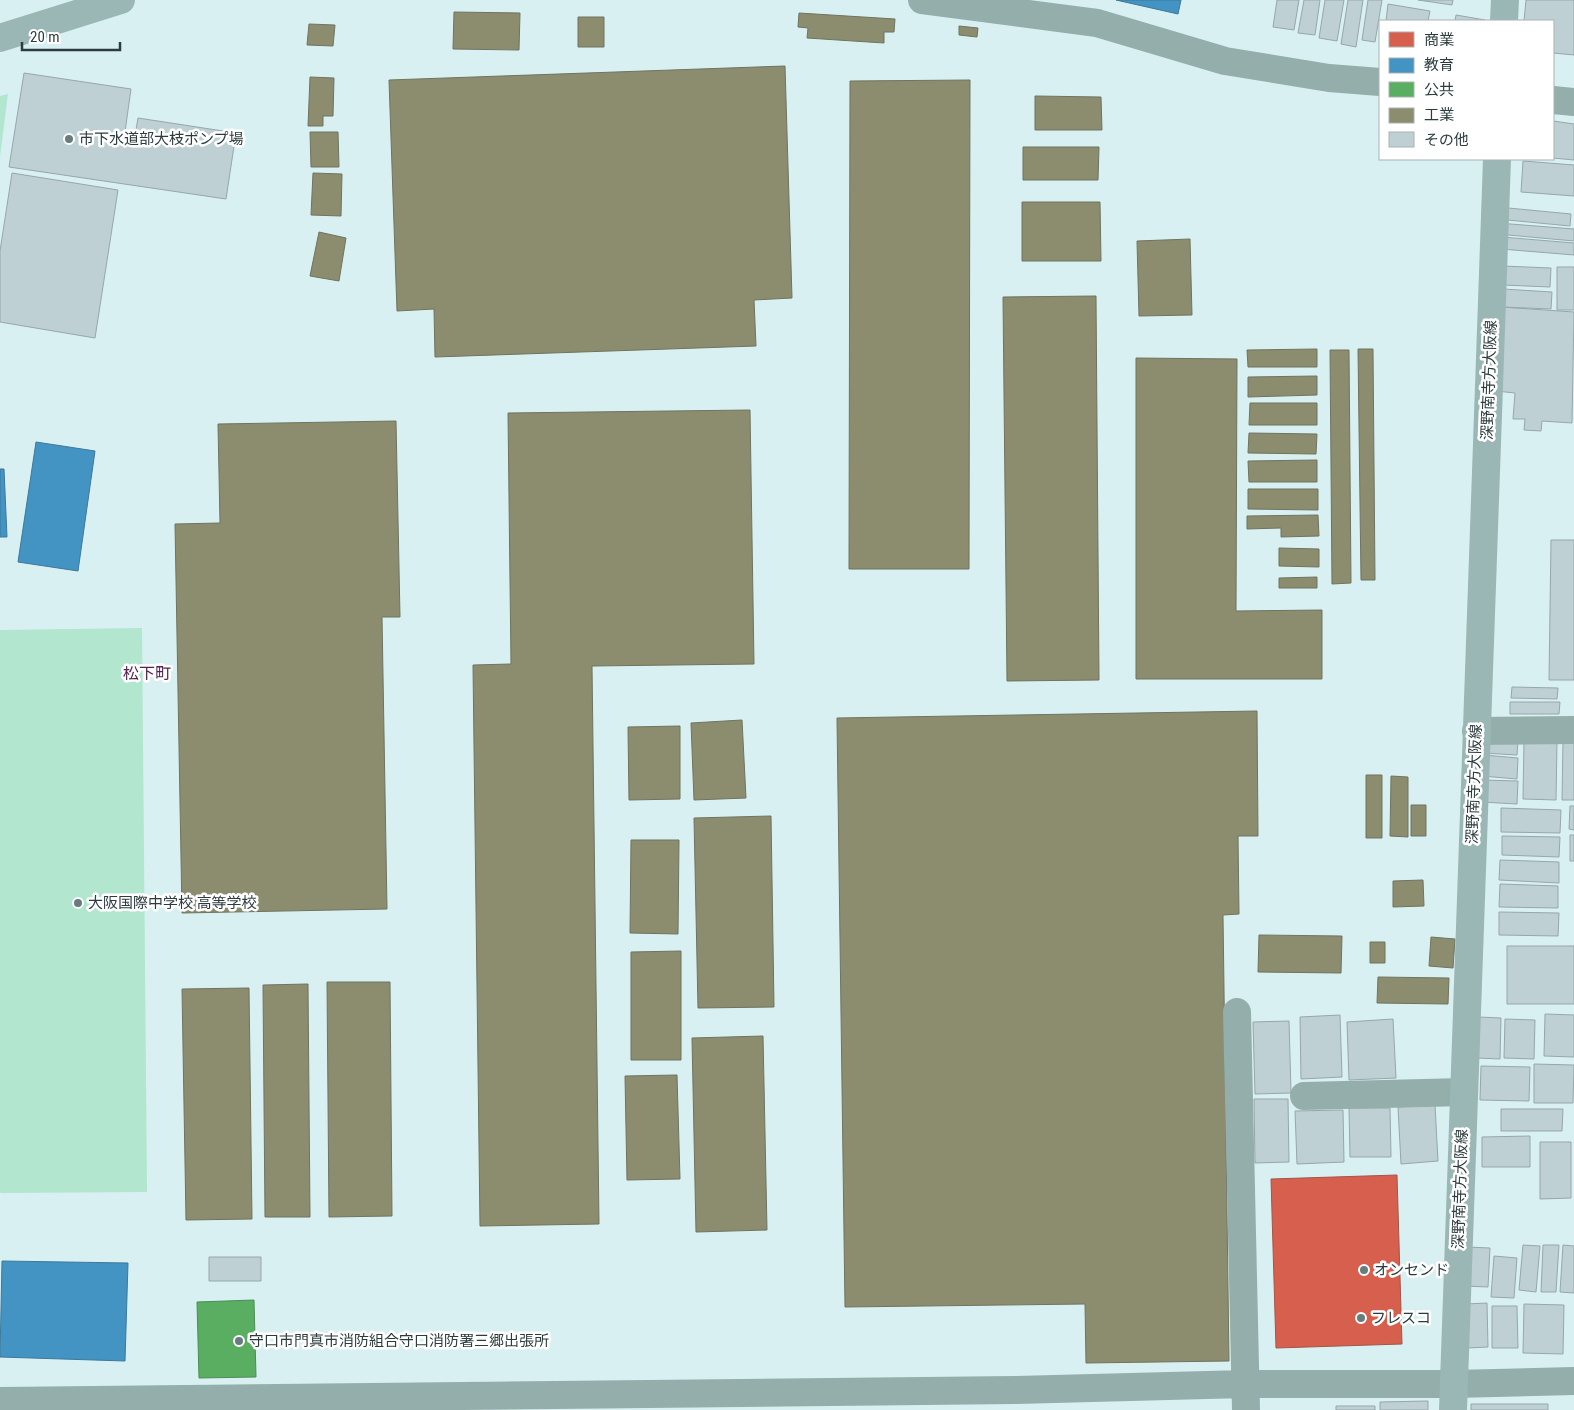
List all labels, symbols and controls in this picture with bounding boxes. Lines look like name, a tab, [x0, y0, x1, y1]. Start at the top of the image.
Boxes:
scale bar	[22, 20, 120, 52]
legend	[1379, 20, 1554, 160]
text: 20 m	[30, 28, 60, 46]
text: 商業	[1424, 31, 1454, 49]
text: 教育	[1424, 56, 1454, 74]
text: 公共	[1424, 81, 1454, 99]
text: 工業	[1424, 106, 1454, 124]
place label: 市下水道部大枝ポンプ場	[79, 130, 244, 148]
text: その他	[1424, 131, 1469, 149]
marker: 市下水道部大枝ポンプ場	[63, 133, 75, 145]
street label: 深野南寺方大阪線	[1478, 320, 1500, 440]
district label: 松下町	[123, 664, 171, 683]
street label: 深野南寺方大阪線	[1463, 724, 1485, 844]
place label: 大阪国際中学校 高等学校	[88, 894, 256, 912]
marker: 大阪国際中学校 高等学校	[72, 897, 84, 909]
street label: 深野南寺方大阪線	[1449, 1129, 1471, 1249]
place label: オンセンド	[1374, 1261, 1449, 1279]
marker: オンセンド	[1358, 1264, 1370, 1276]
place label: フレスコ	[1371, 1309, 1431, 1327]
marker: フレスコ	[1355, 1312, 1367, 1324]
place label: 守口市門真市消防組合守口消防署三郷出張所	[249, 1332, 549, 1350]
marker: 守口市門真市消防組合守口消防署三郷出張所	[233, 1335, 245, 1347]

